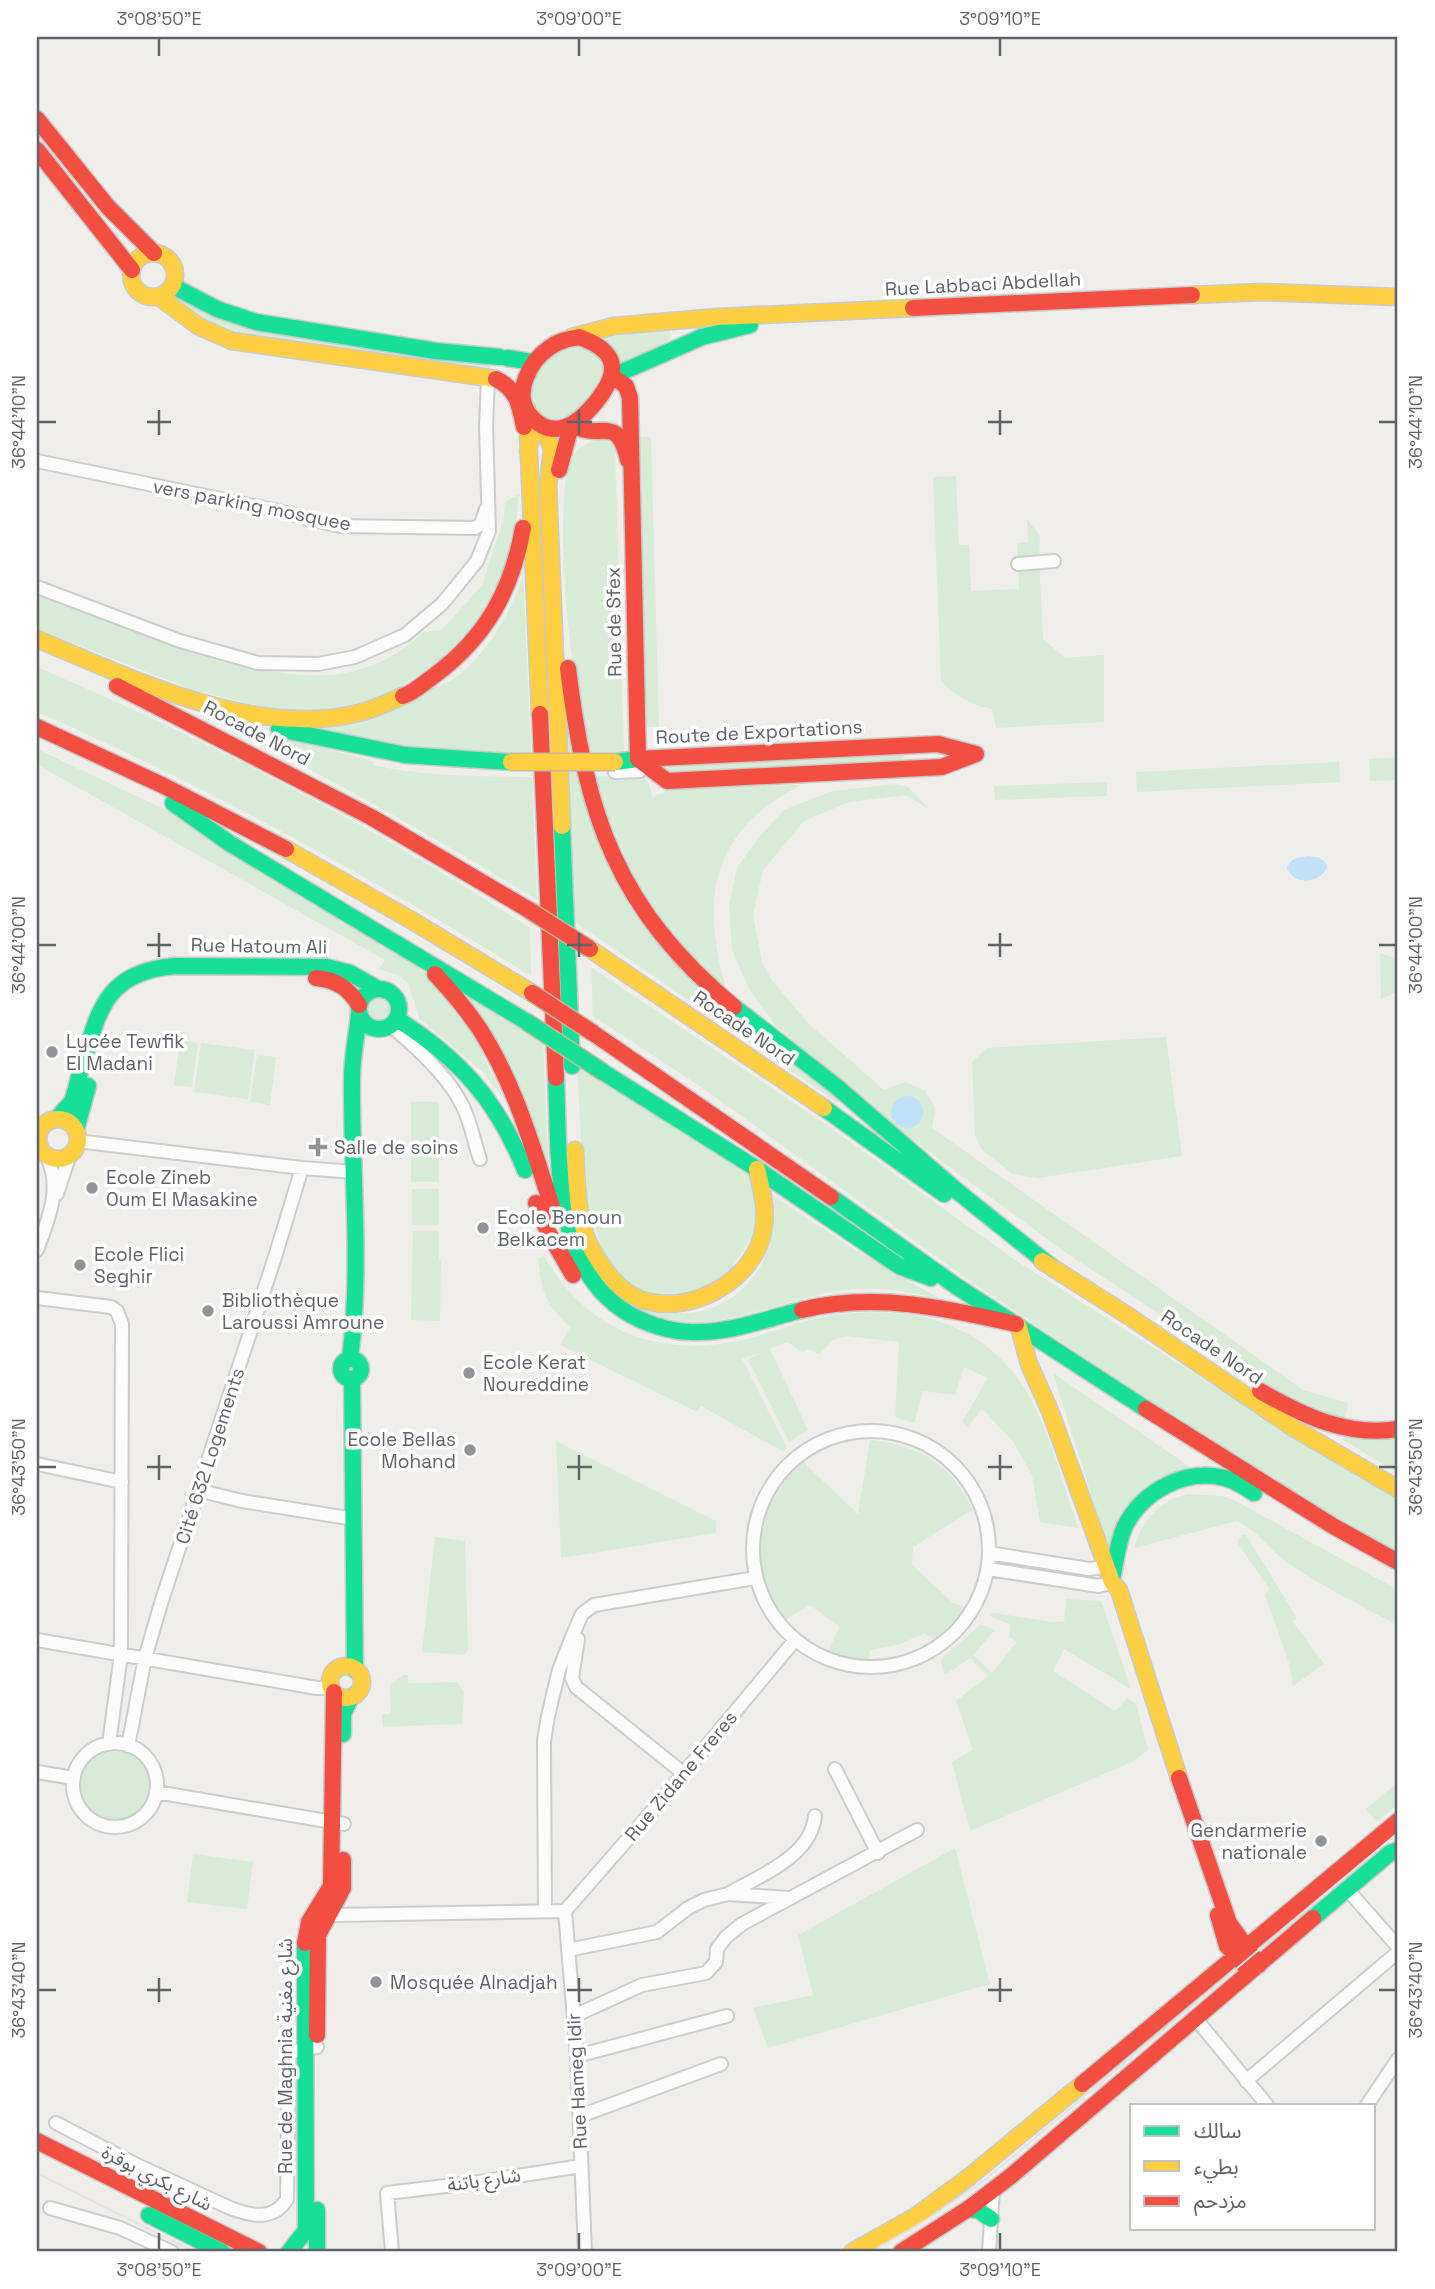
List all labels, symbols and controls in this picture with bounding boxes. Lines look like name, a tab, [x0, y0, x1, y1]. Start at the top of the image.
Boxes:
text: 3°08'50"E	[116, 7, 202, 30]
text: 3°09'00"E	[536, 7, 622, 30]
text: 3°09'10"E	[959, 7, 1041, 30]
street label: Rue Labbaci Abdellah	[884, 266, 1082, 302]
text: 36°44'10"N	[7, 375, 30, 469]
text: 36°44'10"N	[1404, 375, 1427, 469]
street label: vers parking mosquee	[151, 474, 353, 536]
street label: Rue de Sfex	[601, 567, 627, 677]
street label: Rocade Nord	[199, 694, 315, 772]
street label: Route de Exportations	[655, 714, 863, 750]
text: 36°44'00"N	[7, 896, 30, 994]
text: 36°44'00"N	[1404, 896, 1427, 994]
street label: Rue Hatoum Ali	[191, 932, 327, 960]
street label: Rocade Nord	[688, 985, 800, 1071]
place label: Lycée Tewfik El Madani	[66, 1029, 185, 1076]
marker: Lycée Tewfik El Madani	[44, 1044, 60, 1060]
place label: Salle de soins	[334, 1135, 458, 1160]
marker: Salle de soins	[308, 1137, 328, 1157]
place label: Ecole Zineb Oum El Masakine	[106, 1165, 258, 1212]
marker: Ecole Zineb Oum El Masakine	[84, 1180, 100, 1196]
place label: Ecole Benoun Belkacem	[497, 1205, 622, 1252]
marker: Ecole Benoun Belkacem	[475, 1220, 491, 1236]
place label: Ecole Flici Seghir	[94, 1242, 184, 1289]
marker: Ecole Flici Seghir	[72, 1257, 88, 1273]
place label: Bibliothèque Laroussi Amroune	[222, 1288, 384, 1335]
marker: Bibliothèque Laroussi Amroune	[200, 1303, 216, 1319]
street label: Rocade Nord	[1156, 1304, 1268, 1390]
place label: Ecole Kerat Noureddine	[483, 1350, 589, 1397]
street label: Cité 632 Logements	[170, 1365, 250, 1547]
marker: Ecole Kerat Noureddine	[461, 1365, 477, 1381]
text: 36°43'50"N	[7, 1418, 30, 1516]
text: 36°43'50"N	[1404, 1418, 1427, 1516]
place label: Ecole Bellas Mohand	[347, 1427, 456, 1474]
marker: Ecole Bellas Mohand	[462, 1442, 478, 1458]
street label: Rue Zidane Freres	[619, 1706, 743, 1846]
place label: Gendarmerie nationale	[1191, 1818, 1307, 1865]
marker: Gendarmerie nationale	[1313, 1833, 1329, 1849]
street label: Rue de Maghnia شارع مغنية	[273, 1938, 299, 2174]
text: 36°43'40"N	[7, 1941, 30, 2039]
text: 36°43'40"N	[1404, 1941, 1427, 2039]
place label: Mosquée Alnadjah	[390, 1970, 558, 1995]
marker: Mosquée Alnadjah	[368, 1974, 384, 1990]
street label: Rue Hameg Idir	[561, 2012, 593, 2150]
legend	[1130, 2104, 1376, 2230]
text: سالك	[1194, 2117, 1241, 2144]
street label: شارع بكري بوقرة	[97, 2139, 216, 2219]
text: بطيء	[1194, 2153, 1239, 2183]
street label: شارع باتنة	[446, 2162, 523, 2199]
text: مزدحم	[1194, 2187, 1247, 2216]
text: 3°08'50"E	[116, 2258, 202, 2281]
text: 3°09'00"E	[536, 2258, 622, 2281]
text: 3°09'10"E	[959, 2258, 1041, 2281]

